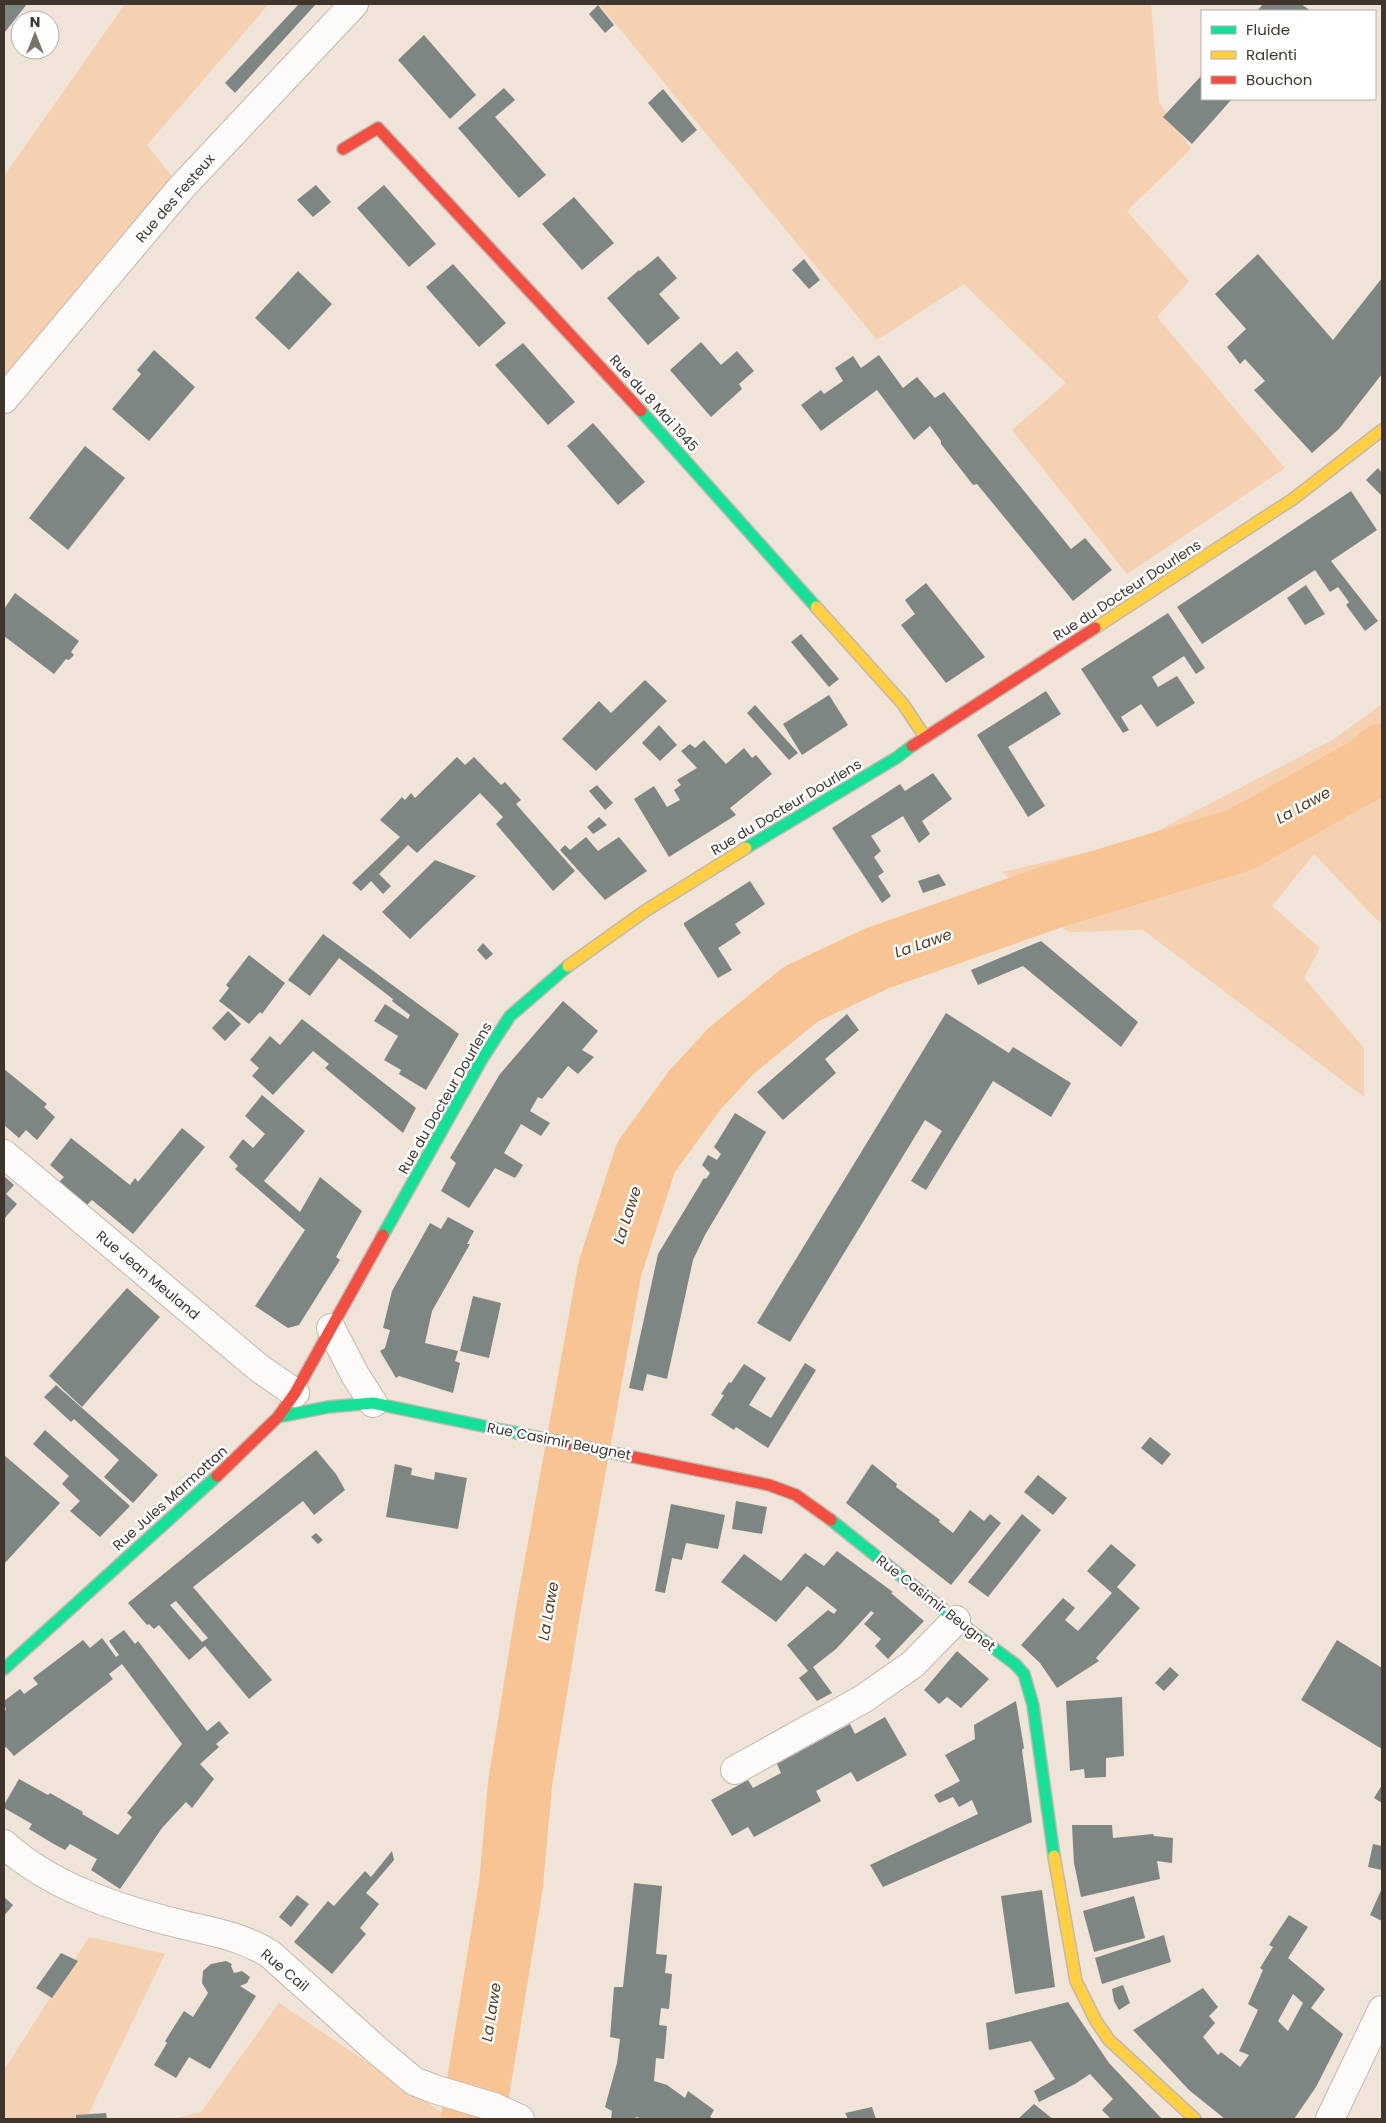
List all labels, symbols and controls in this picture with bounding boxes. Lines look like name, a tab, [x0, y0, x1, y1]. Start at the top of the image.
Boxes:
north arrow	[10, 10, 60, 60]
legend	[1201, 10, 1376, 100]
text: N	[30, 12, 40, 32]
text: Fluide	[1246, 19, 1290, 40]
text: Ralenti	[1246, 44, 1297, 65]
text: Bouchon	[1246, 69, 1312, 90]
street label: Rue des Festeux	[131, 149, 219, 247]
street label: Rue du 8 Mai 1945	[605, 350, 703, 456]
street label: Rue du Docteur Dourlens	[1049, 535, 1205, 645]
street label: Rue du Docteur Dourlens	[707, 754, 865, 860]
water label: La Lawe	[1272, 781, 1334, 829]
water label: La Lawe	[892, 923, 954, 963]
street label: Rue du Docteur Dourlens	[393, 1018, 497, 1178]
water label: La Lawe	[608, 1184, 646, 1246]
street label: Rue Jean Meuland	[92, 1226, 204, 1324]
street label: Rue Casimir Beugnet	[485, 1417, 633, 1465]
street label: Rue Jules Marmottan	[108, 1441, 232, 1555]
street label: Rue Casimir Beugnet	[872, 1550, 1000, 1656]
water label: La Lawe	[533, 1580, 563, 1642]
street label: Rue Cail	[257, 1944, 313, 1996]
water label: La Lawe	[476, 1981, 506, 2043]

